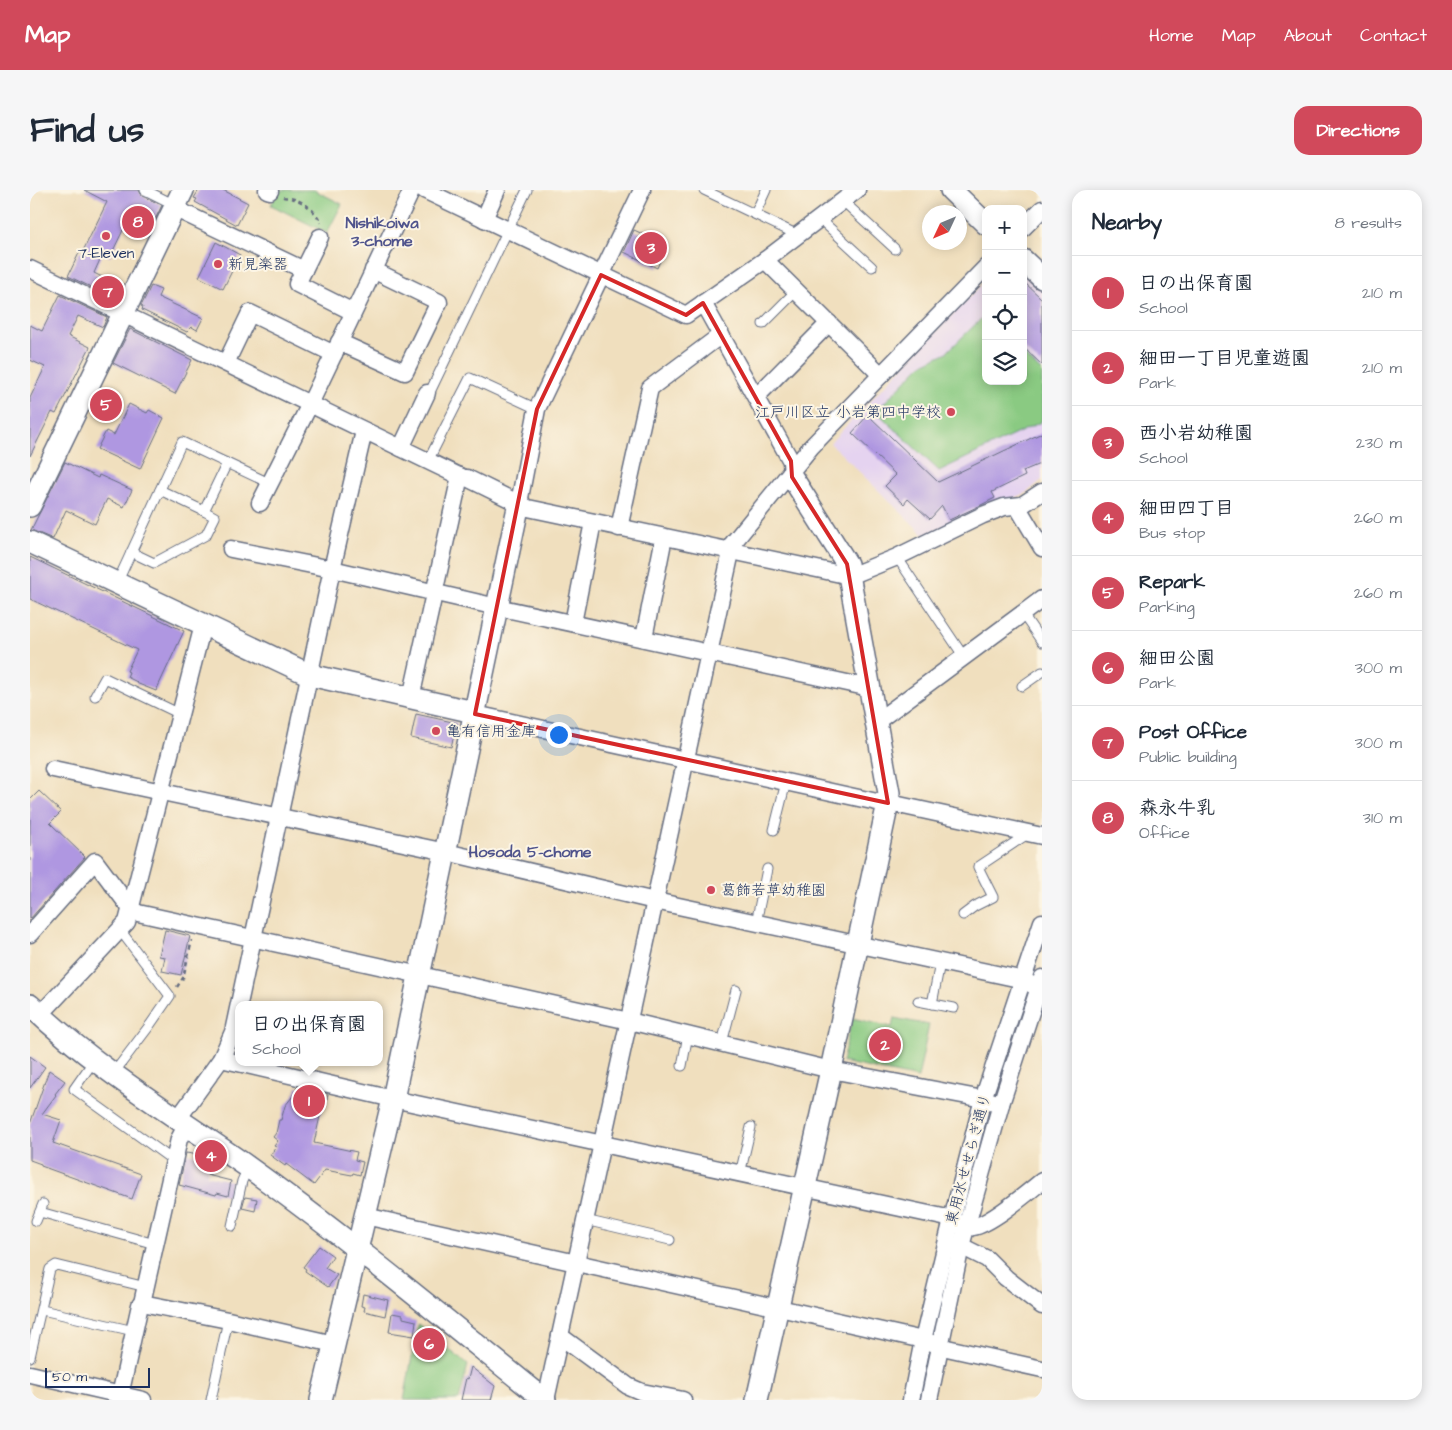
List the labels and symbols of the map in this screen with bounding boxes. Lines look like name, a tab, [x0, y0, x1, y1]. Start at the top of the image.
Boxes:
pin: 8	[122, 203, 154, 241]
north arrow	[922, 205, 967, 250]
district label: Nishikoiwa 3-chome	[345, 212, 419, 252]
pin: 3	[635, 229, 667, 267]
marker: 7-Eleven	[100, 230, 112, 242]
place label: 7-Eleven	[78, 243, 135, 264]
place label: 新見楽器	[228, 254, 288, 275]
marker: 新見楽器	[212, 258, 224, 270]
pin: 7	[92, 273, 124, 311]
pin: 5	[90, 386, 122, 424]
place label: 江戸川区立 小岩第四中学校	[755, 402, 941, 423]
marker: 江戸川区立 小岩第四中学校	[945, 406, 957, 418]
place label: 亀有信用金庫	[446, 721, 536, 742]
your location	[546, 722, 572, 748]
marker: 亀有信用金庫	[430, 725, 442, 737]
district label: Hosoda 5-chome	[469, 841, 592, 863]
place label: 葛飾若草幼稚園	[721, 880, 826, 901]
marker: 葛飾若草幼稚園	[705, 884, 717, 896]
pin: 2	[869, 1026, 901, 1064]
pin: 1	[293, 1082, 325, 1120]
street label: 東用水せせらぎ通り	[941, 1091, 996, 1227]
pin: 4	[195, 1137, 227, 1175]
pin: 6	[413, 1325, 445, 1363]
scale bar	[45, 1365, 150, 1388]

